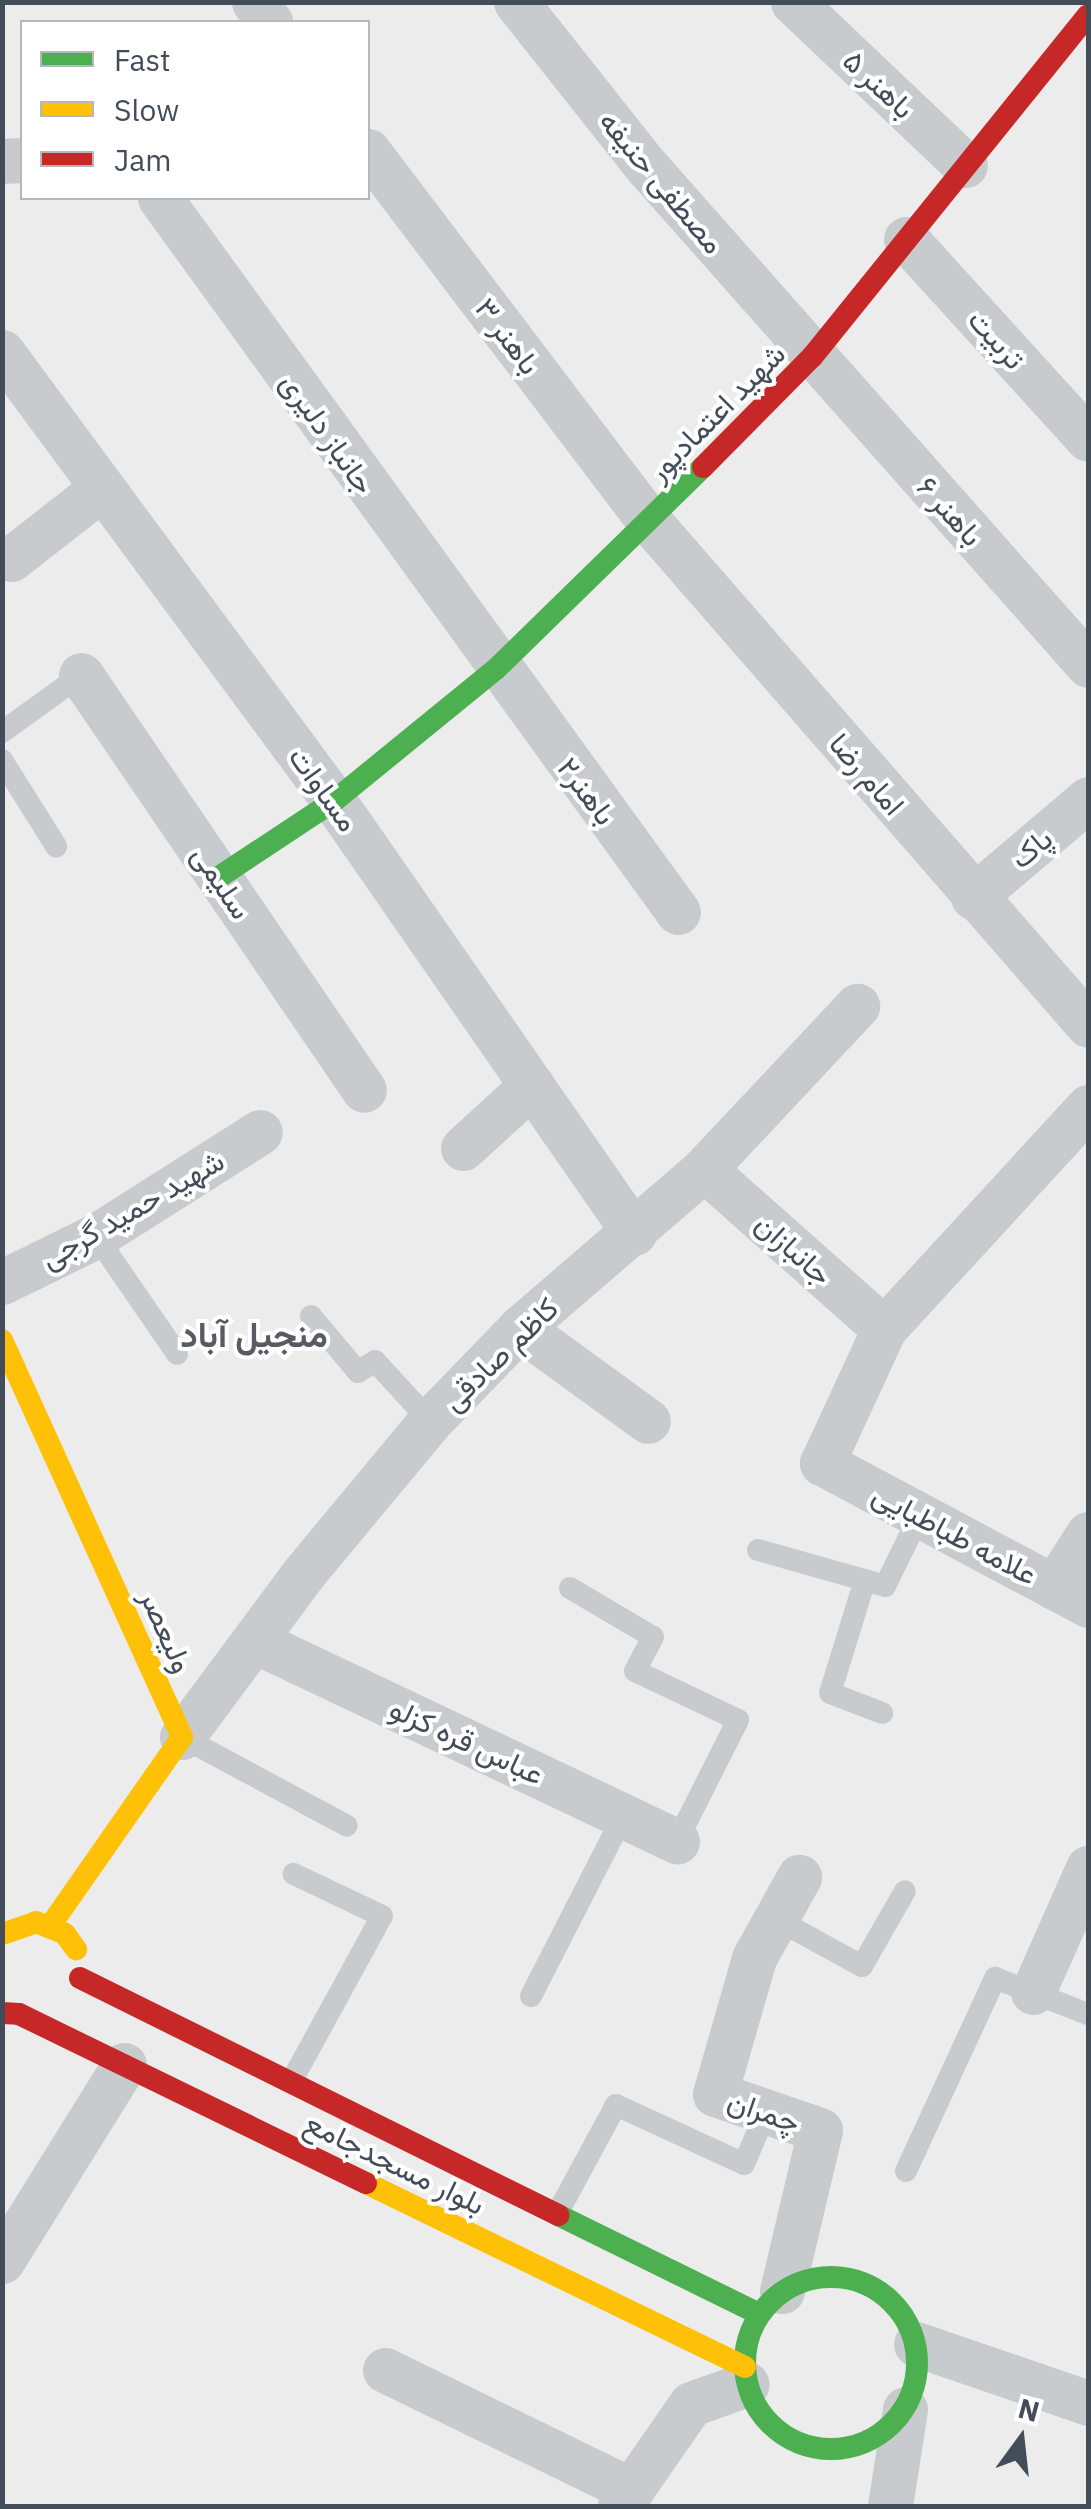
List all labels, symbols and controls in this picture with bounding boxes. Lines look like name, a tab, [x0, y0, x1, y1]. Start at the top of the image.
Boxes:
legend	[20, 20, 370, 200]
text: Fast	[114, 40, 171, 79]
street label: باهنر ۵	[836, 42, 922, 126]
text: Slow	[114, 90, 179, 129]
street label: مصطفی حنیفه	[592, 103, 732, 261]
text: Jam	[114, 140, 172, 179]
street label: باهنر ۳	[468, 291, 548, 381]
street label: تربیت	[961, 302, 1033, 376]
street label: شهید اعتمادپور	[640, 336, 792, 488]
street label: جانباز دلیری	[273, 365, 383, 501]
street label: باهنر ۶	[910, 469, 990, 553]
street label: امام رضا	[822, 726, 912, 822]
street label: مساوات	[281, 740, 367, 838]
street label: باهنر۲	[550, 750, 624, 832]
street label: پاک	[1003, 820, 1059, 876]
street label: سلیمی	[184, 838, 260, 926]
street label: شهید حمید گرجی	[34, 1142, 230, 1276]
street label: جانبازان	[748, 1205, 840, 1293]
street label: کاظم صادقی	[435, 1290, 565, 1418]
district label: منجیل آباد	[180, 1313, 328, 1355]
street label: علامه طباطبایی	[867, 1476, 1043, 1592]
street label: ولیعصر	[133, 1584, 201, 1678]
street label: عباس قره کزلو	[384, 1690, 550, 1792]
street label: چمران	[723, 2082, 805, 2140]
street label: بلوار مسجدجامع	[299, 2104, 491, 2222]
north arrow	[971, 2389, 1071, 2489]
text: N	[1014, 2389, 1043, 2430]

